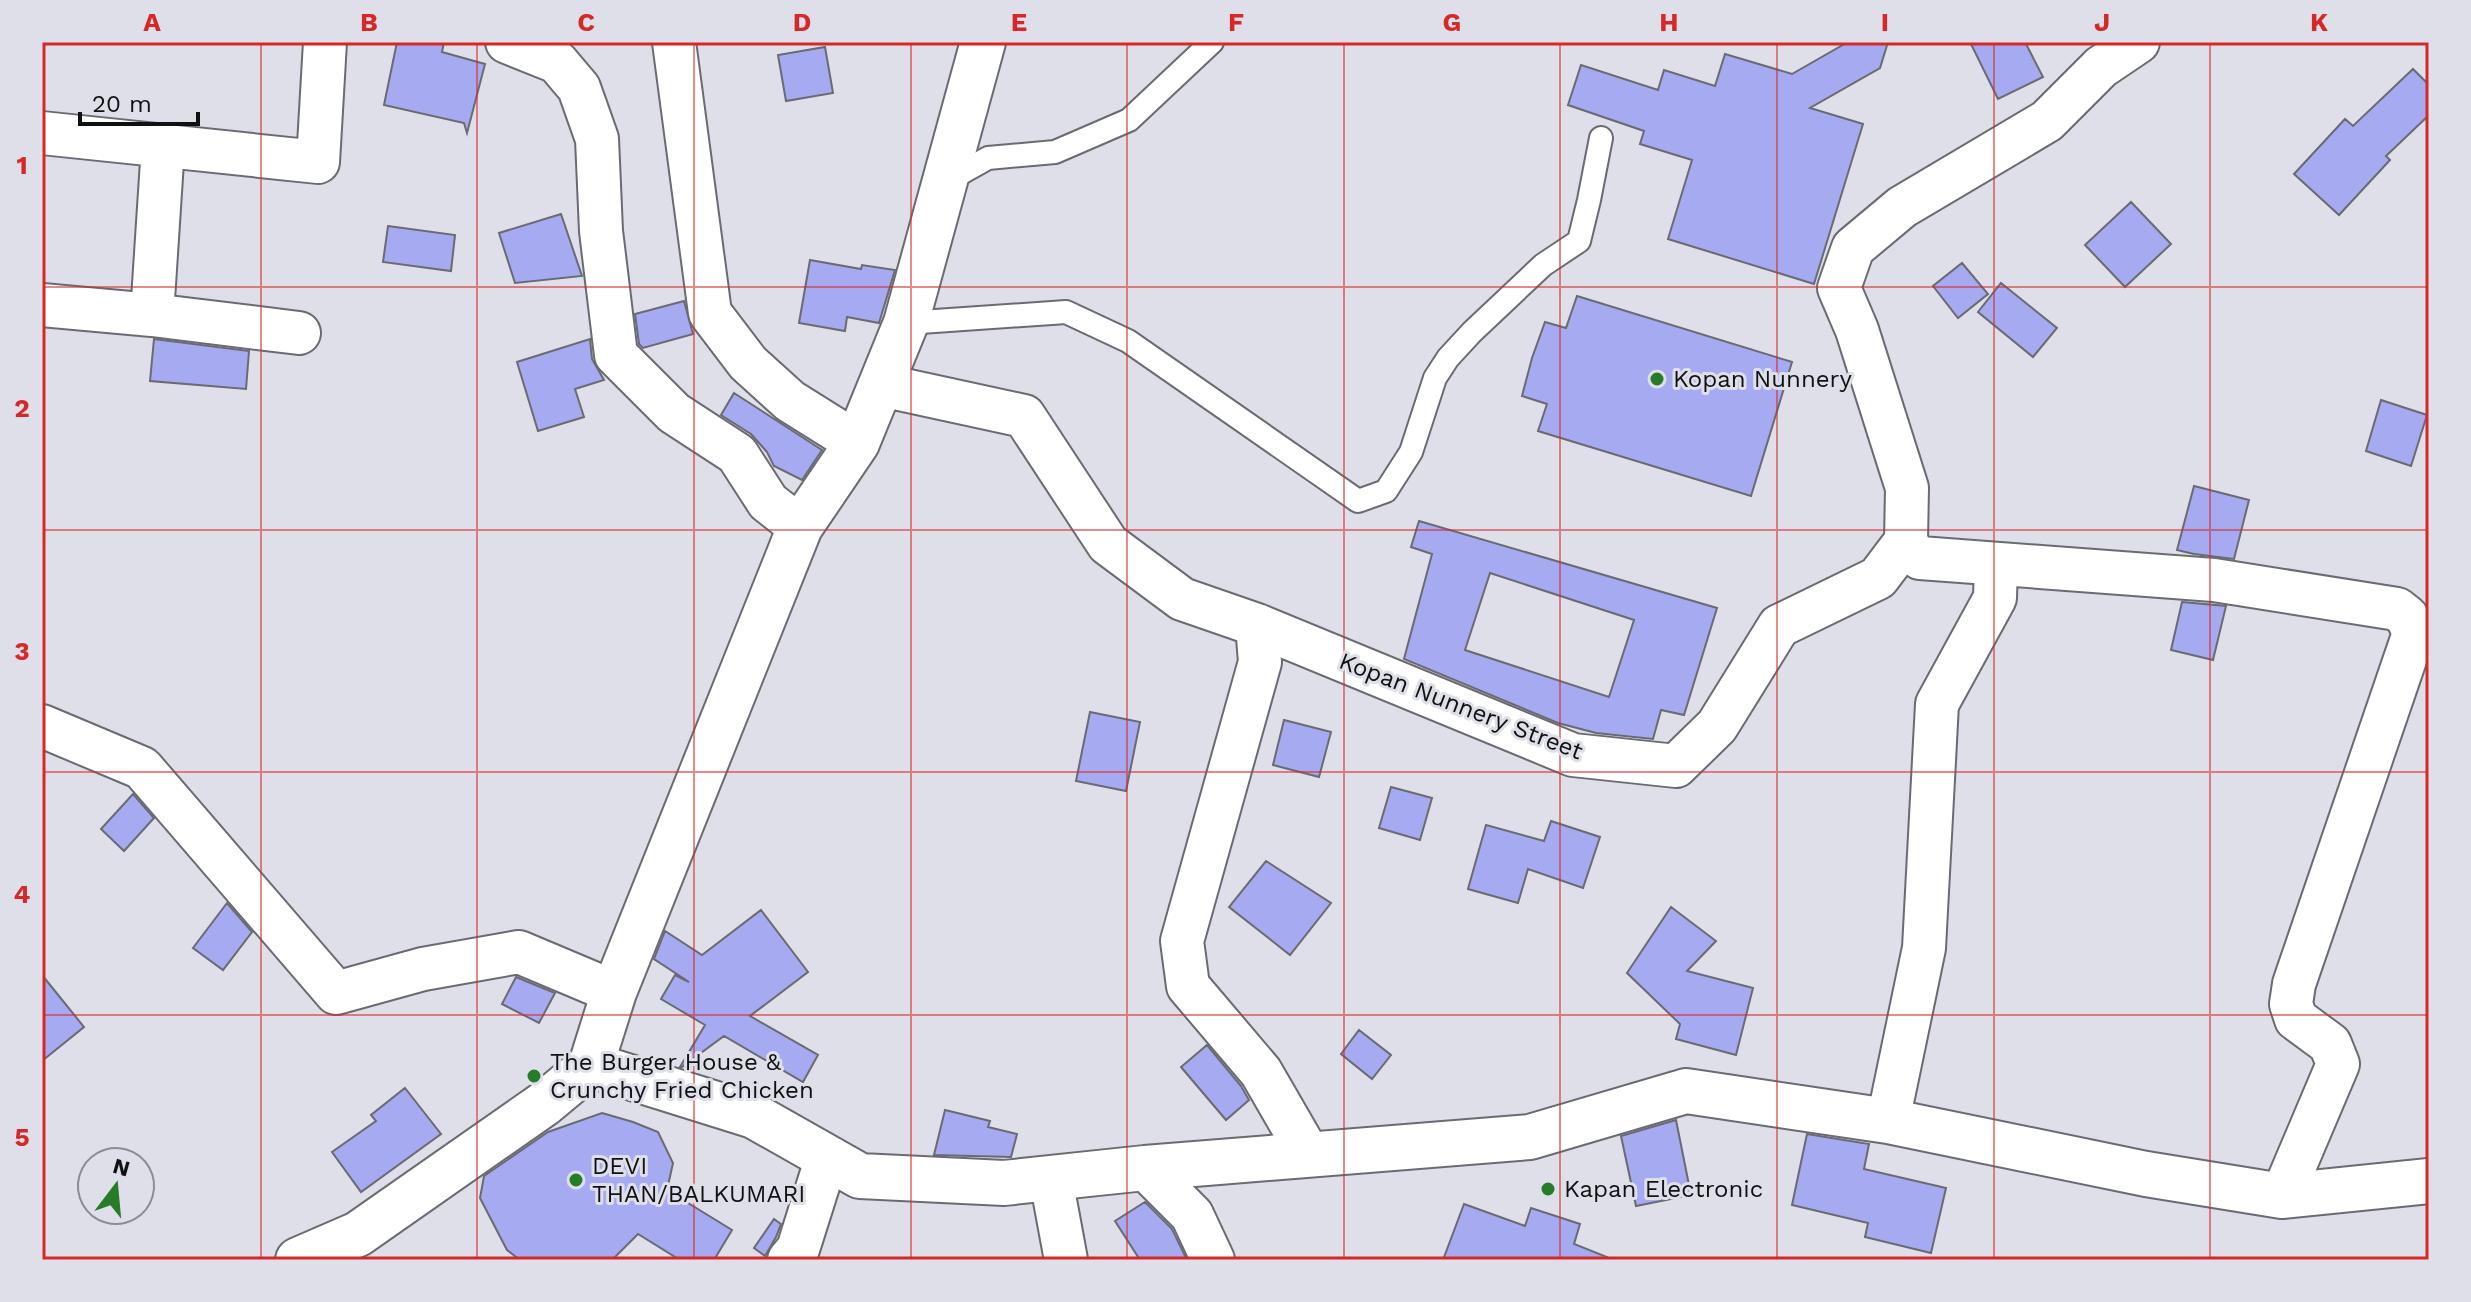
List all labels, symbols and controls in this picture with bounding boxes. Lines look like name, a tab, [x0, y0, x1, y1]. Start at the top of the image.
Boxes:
text: A	[143, 7, 161, 37]
text: B	[360, 7, 378, 37]
text: C	[577, 7, 595, 37]
text: D	[793, 7, 811, 37]
text: E	[1011, 7, 1027, 37]
text: F	[1228, 7, 1244, 37]
text: G	[1443, 7, 1461, 37]
text: H	[1659, 7, 1679, 37]
text: I	[1881, 7, 1889, 37]
text: J	[2094, 7, 2110, 37]
text: K	[2310, 7, 2328, 37]
scale bar	[80, 76, 198, 126]
text: 20 m	[92, 90, 152, 118]
text: 1	[16, 150, 28, 180]
place label: Kopan Nunnery	[1673, 365, 1852, 393]
marker: Kopan Nunnery	[1648, 370, 1666, 388]
text: 2	[14, 393, 30, 423]
text: 3	[14, 636, 30, 666]
street label: Kopan Nunnery Street	[1335, 647, 1587, 765]
text: 4	[14, 879, 31, 909]
place label: The Burger House & Crunchy Fried Chicken	[550, 1048, 814, 1104]
marker: The Burger House & Crunchy Fried Chicken	[525, 1067, 543, 1085]
text: 5	[14, 1122, 30, 1152]
north arrow	[76, 1146, 156, 1226]
place label: DEVI THAN/BALKUMARI	[592, 1152, 805, 1208]
text: N	[110, 1153, 133, 1182]
marker: DEVI THAN/BALKUMARI	[567, 1171, 585, 1189]
place label: Kapan Electronic	[1564, 1175, 1763, 1203]
marker: Kapan Electronic	[1539, 1180, 1557, 1198]

